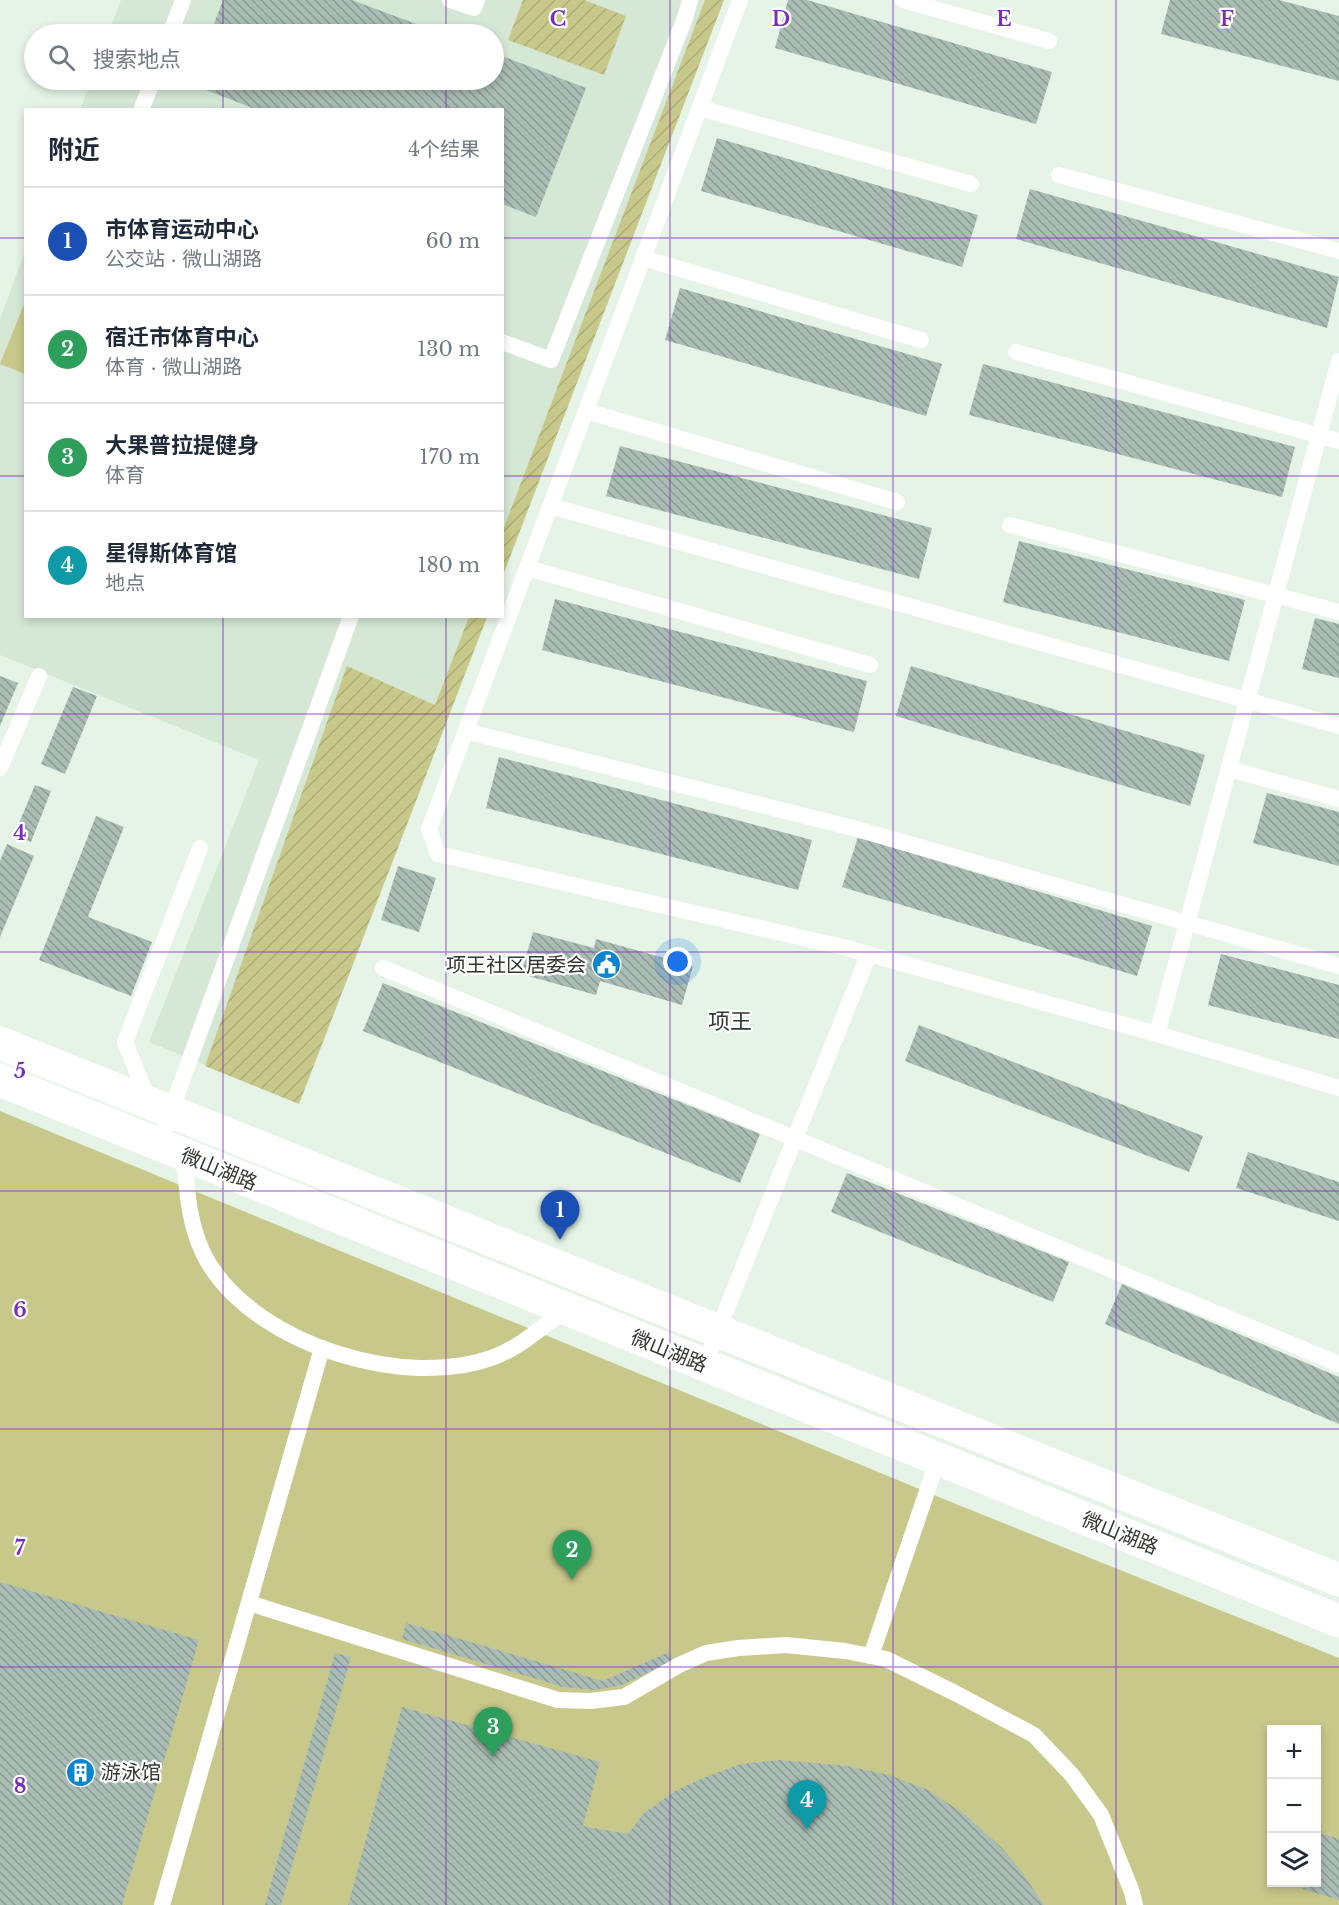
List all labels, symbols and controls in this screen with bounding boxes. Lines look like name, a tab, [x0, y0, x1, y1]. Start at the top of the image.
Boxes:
text: C	[550, 7, 566, 31]
text: D	[772, 7, 790, 31]
text: E	[996, 7, 1012, 31]
text: F	[1220, 7, 1234, 31]
search box	[24, 24, 504, 90]
icon: search	[45, 41, 78, 74]
text: 搜索地点	[93, 46, 181, 73]
text: 附近	[48, 134, 100, 166]
text: 4个结果	[408, 137, 480, 161]
text: 市体育运动中心	[105, 216, 259, 243]
text: 1	[63, 229, 72, 253]
text: 60 m	[426, 229, 480, 253]
text: 公交站 · 微山湖路	[105, 247, 262, 271]
text: 宿迁市体育中心	[105, 324, 259, 351]
text: 2	[61, 337, 74, 361]
text: 130 m	[417, 337, 480, 361]
text: 体育 · 微山湖路	[105, 355, 242, 379]
text: 大果普拉提健身	[105, 432, 259, 459]
text: 3	[61, 445, 74, 469]
text: 170 m	[420, 445, 480, 469]
text: 体育	[105, 463, 145, 487]
text: 星得斯体育馆	[105, 540, 237, 567]
text: 4	[61, 553, 74, 577]
text: 180 m	[417, 553, 480, 577]
text: 地点	[105, 571, 145, 595]
text: 4	[13, 821, 27, 845]
your location	[663, 947, 692, 976]
public building icon: 项王社区居委会	[591, 949, 623, 981]
place label: 项王社区居委会	[446, 953, 586, 977]
district label: 项王	[708, 1008, 752, 1035]
text: 5	[14, 1059, 26, 1083]
street label: 微山湖路	[177, 1143, 261, 1195]
pin: 1	[540, 1190, 580, 1240]
text: 6	[13, 1298, 27, 1322]
street label: 微山湖路	[627, 1325, 711, 1377]
street label: 微山湖路	[1078, 1507, 1162, 1559]
pin: 2	[552, 1530, 592, 1580]
text: 7	[15, 1536, 26, 1560]
pin: 3	[474, 1708, 512, 1757]
map controls	[1267, 1725, 1321, 1887]
button: +	[1267, 1725, 1321, 1779]
building icon: 游泳馆	[64, 1756, 96, 1788]
place label: 游泳馆	[101, 1760, 161, 1784]
text: 8	[14, 1774, 26, 1798]
button: −	[1267, 1779, 1321, 1833]
pin: 4	[788, 1780, 826, 1830]
button: layers	[1267, 1833, 1321, 1887]

